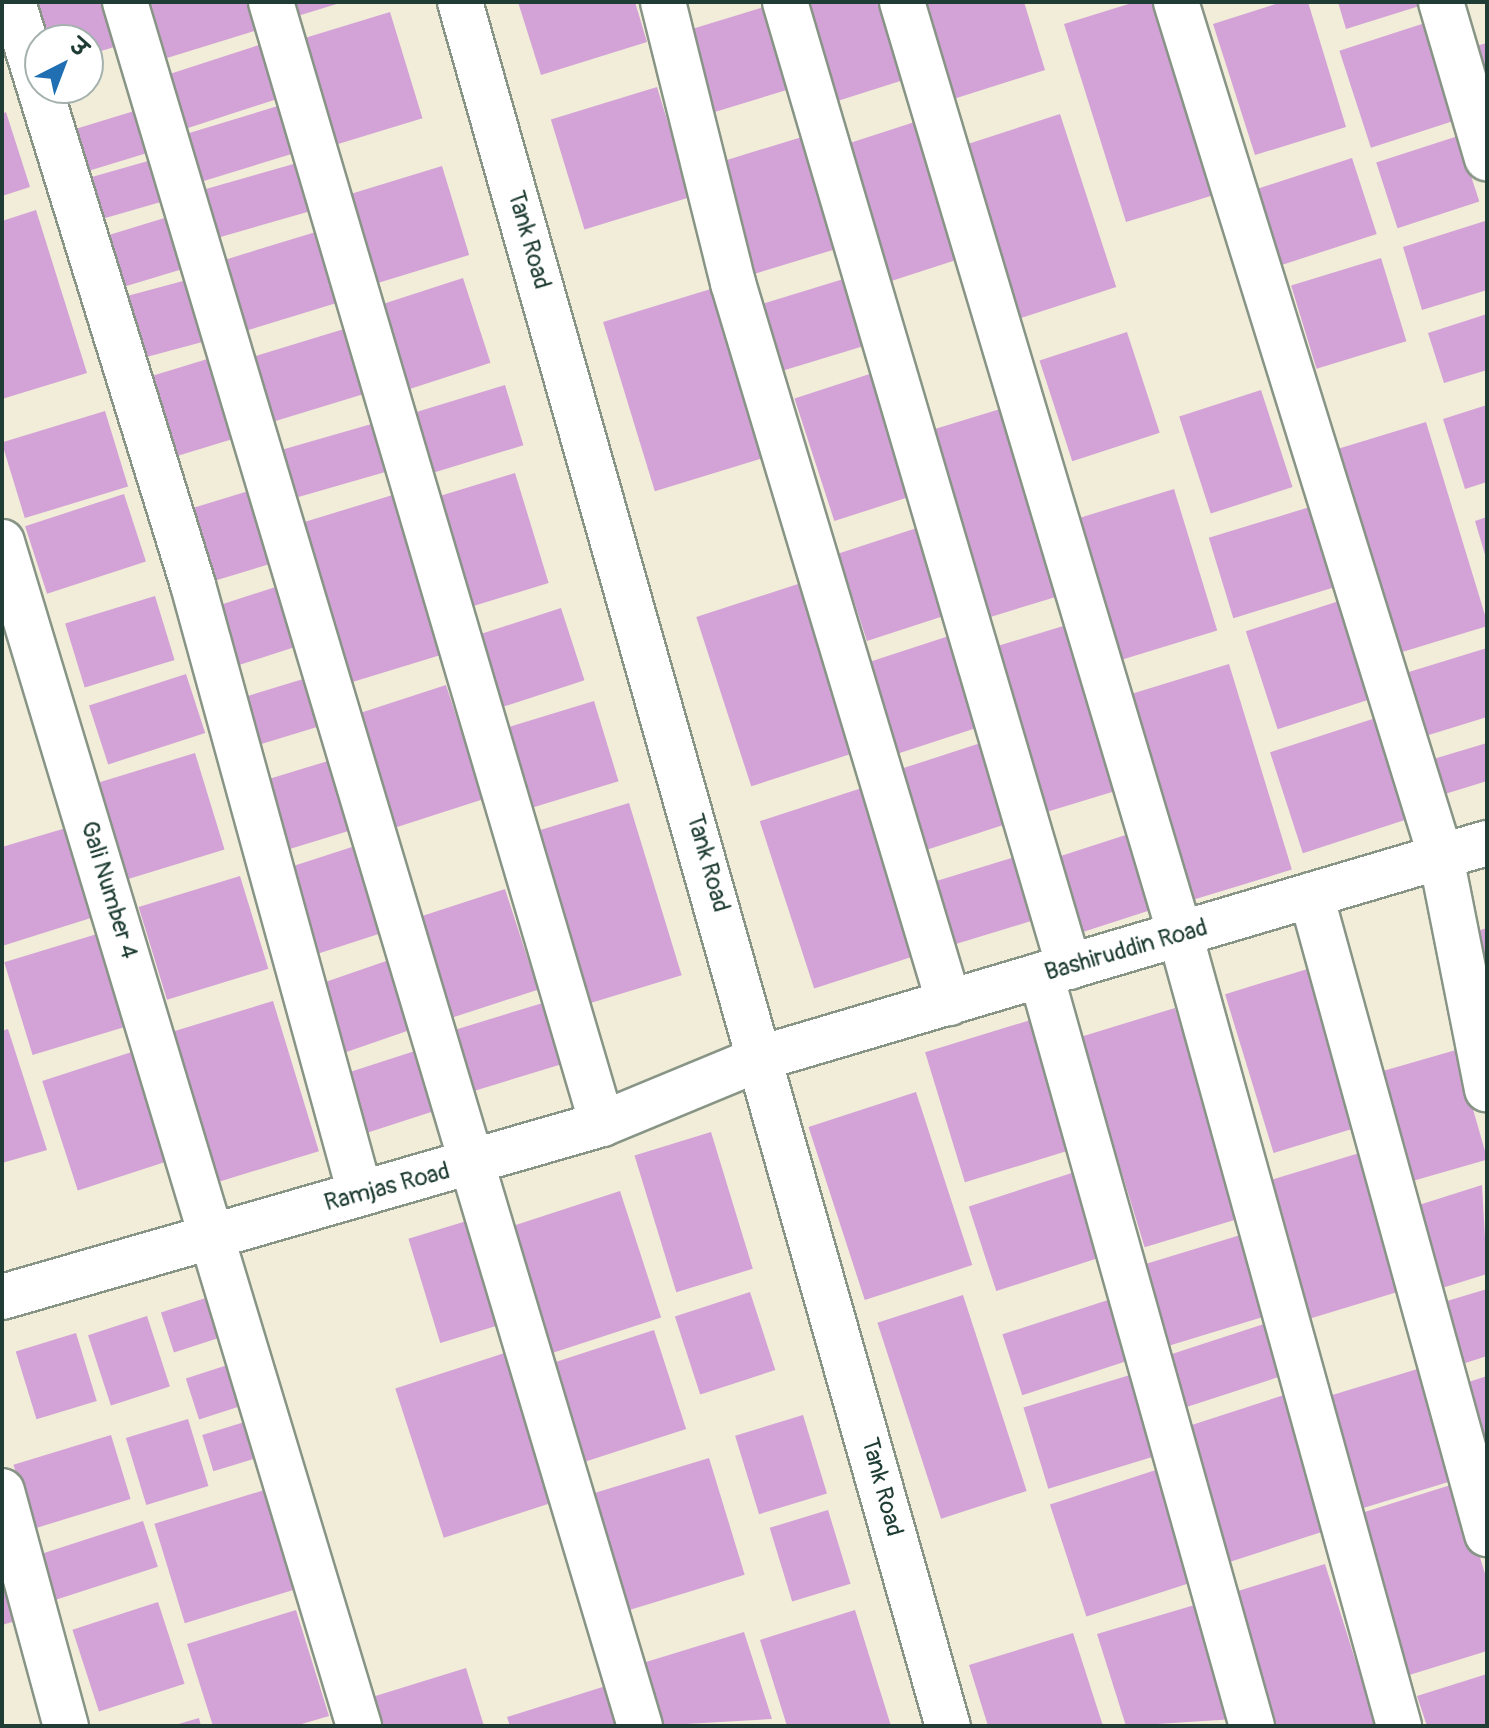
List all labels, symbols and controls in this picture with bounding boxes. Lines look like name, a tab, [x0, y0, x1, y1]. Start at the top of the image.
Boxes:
north arrow	[24, 24, 104, 104]
text: उ	[64, 32, 94, 63]
street label: Tank Road	[501, 188, 557, 292]
street label: Tank Road	[680, 811, 736, 915]
street label: Gali Number 4	[74, 818, 144, 962]
street label: Bashiruddin Road	[1041, 913, 1211, 987]
street label: Ramjas Road	[321, 1156, 453, 1218]
street label: Tank Road	[855, 1435, 909, 1539]

